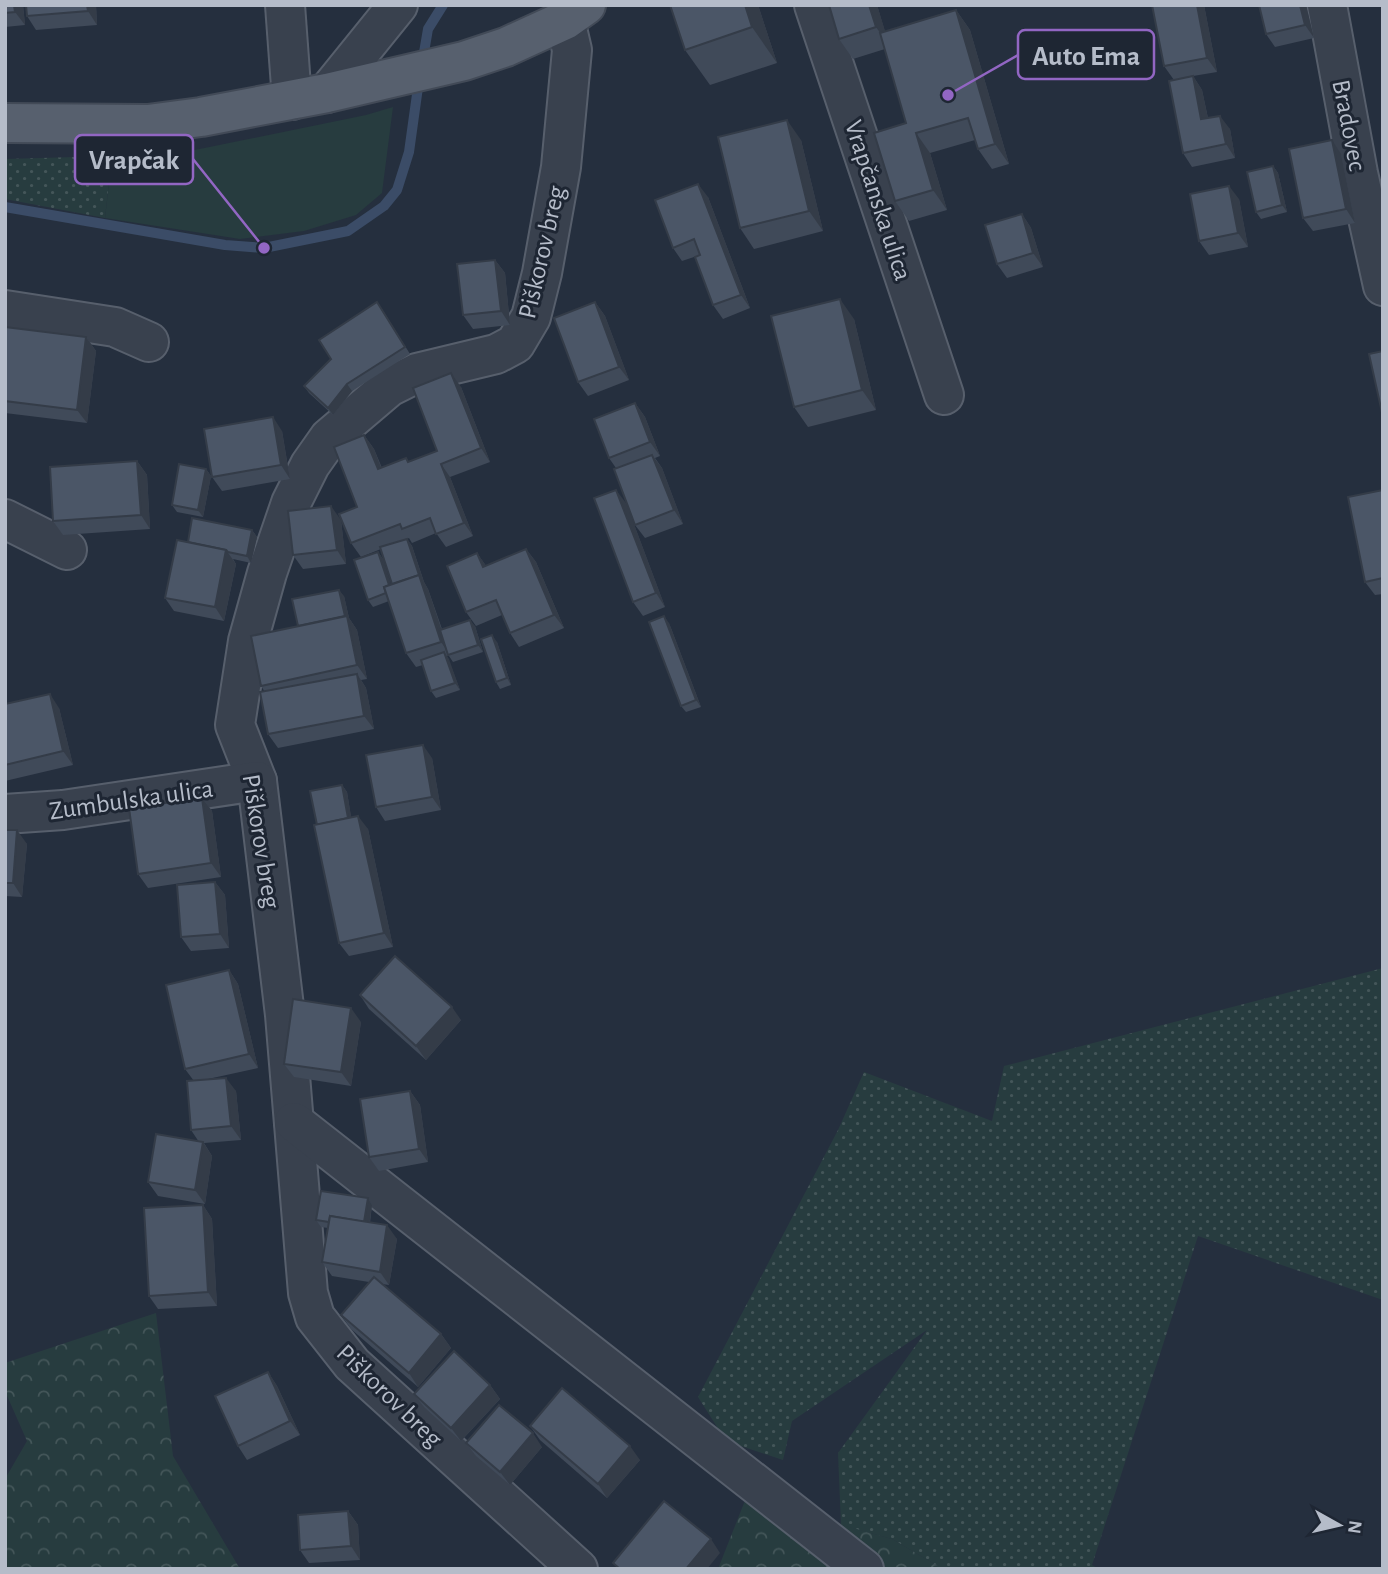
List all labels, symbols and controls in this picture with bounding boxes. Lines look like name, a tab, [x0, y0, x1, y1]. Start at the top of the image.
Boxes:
callout: Auto Ema	[1018, 30, 1154, 79]
text: Auto Ema	[1032, 43, 1140, 71]
street label: Bradovec	[1327, 77, 1371, 173]
street label: Vrapčanska ulica	[840, 117, 916, 284]
callout: Vrapčak	[75, 135, 193, 184]
text: Vrapčak	[89, 147, 179, 175]
street label: Piškorov breg	[514, 183, 570, 321]
street label: Piškorov breg	[238, 772, 284, 910]
street label: Zumbulska ulica	[48, 776, 215, 824]
street label: Piškorov breg	[332, 1339, 447, 1452]
north arrow	[1304, 1490, 1374, 1560]
text: N	[1344, 1519, 1365, 1535]

